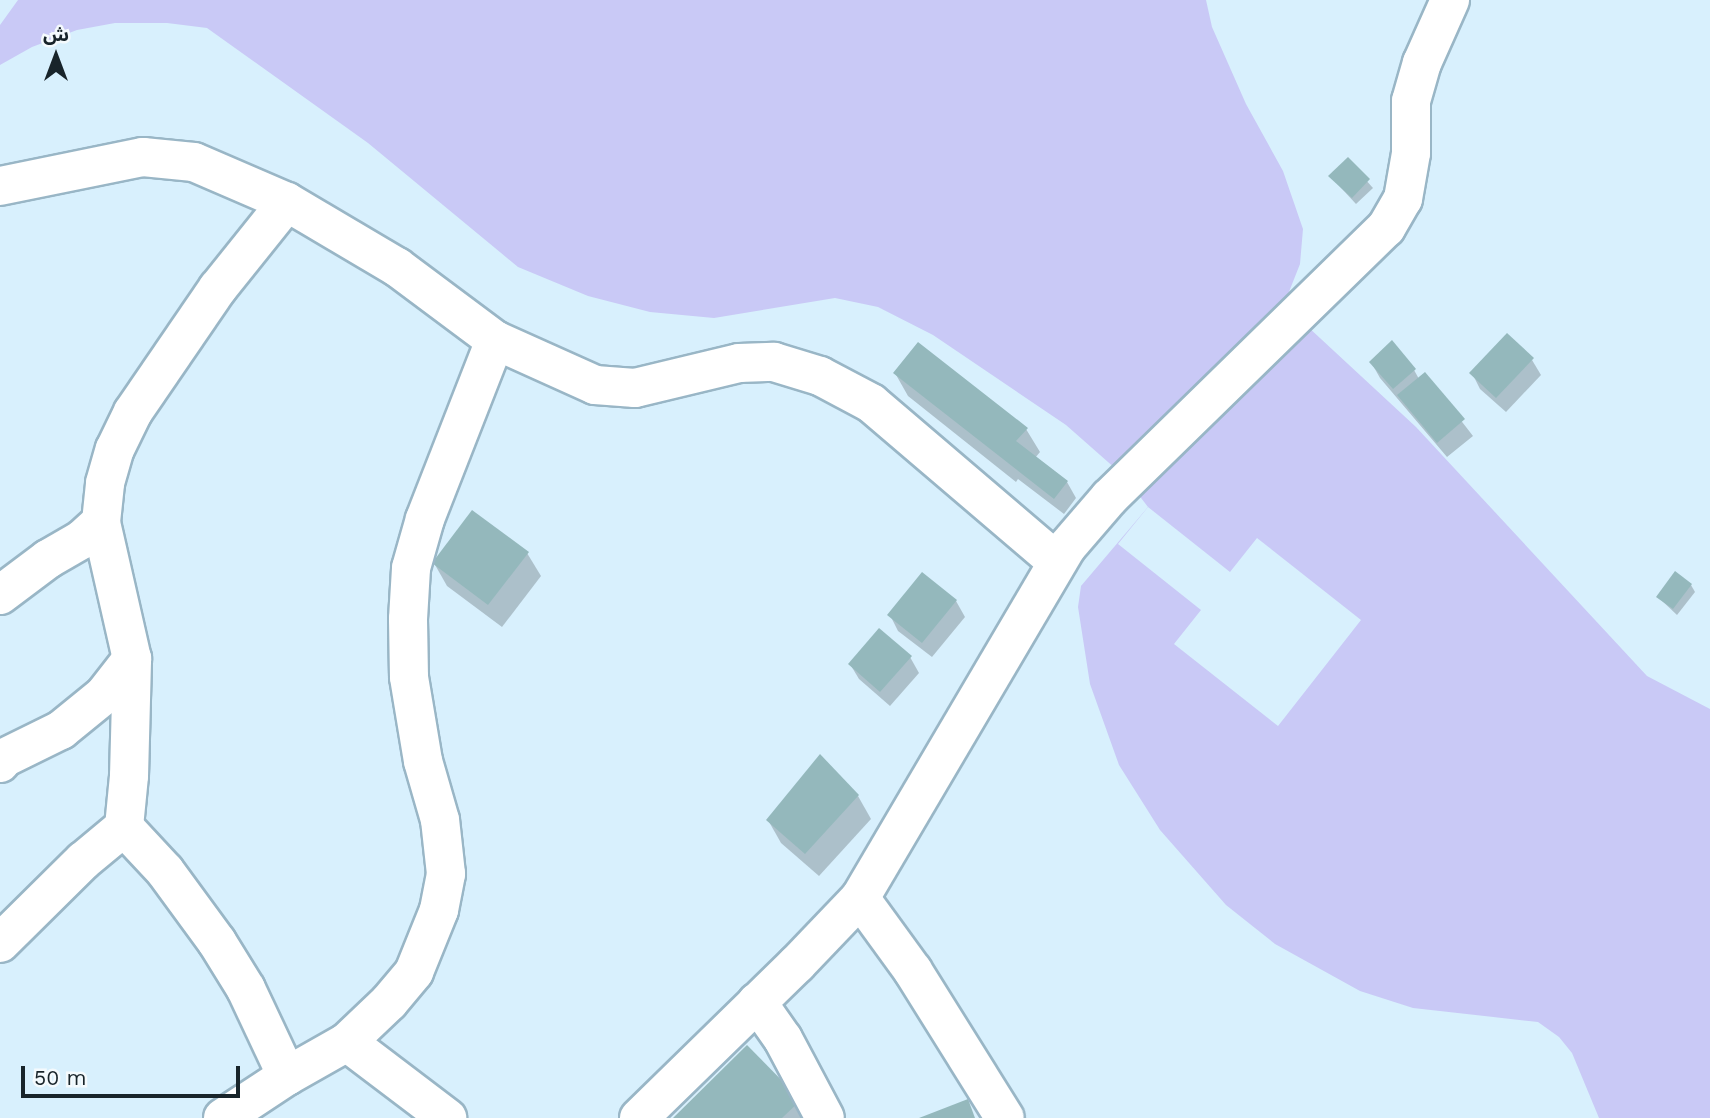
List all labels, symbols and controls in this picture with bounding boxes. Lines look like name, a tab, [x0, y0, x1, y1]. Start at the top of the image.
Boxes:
north arrow	[21, 21, 91, 91]
text: ش	[43, 23, 69, 46]
scale bar	[24, 1052, 243, 1096]
text: 50 m	[34, 1065, 86, 1090]

